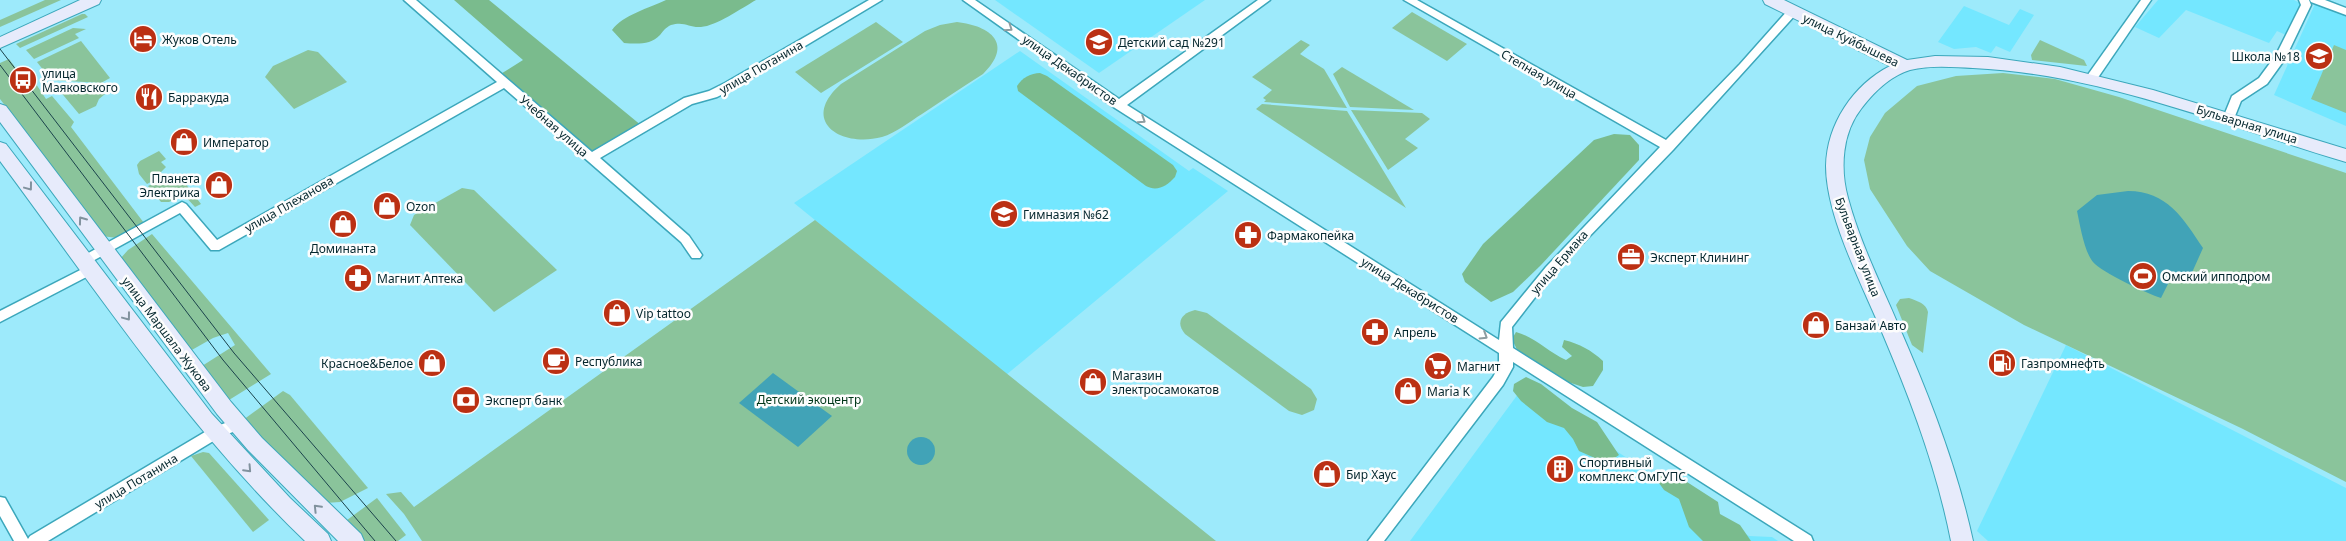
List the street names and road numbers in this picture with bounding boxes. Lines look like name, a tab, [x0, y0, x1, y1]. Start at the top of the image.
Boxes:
street label: улица Куйбышева	[1800, 9, 1902, 71]
street label: улица Декабристов	[1019, 31, 1121, 109]
street label: улица Потанина	[716, 36, 806, 98]
street label: Степная улица	[1498, 45, 1580, 103]
street label: Учебная улица	[516, 91, 592, 161]
street label: Бульварная улица	[2194, 100, 2300, 148]
street label: улица Плеханова	[242, 172, 336, 236]
street label: Бульварная улица	[1831, 195, 1885, 299]
street label: улица Ермака	[1526, 226, 1592, 298]
street label: улица Декабристов	[1358, 253, 1462, 327]
street label: улица Маршала Жукова	[118, 273, 216, 395]
street label: улица Потанина	[91, 449, 181, 513]

